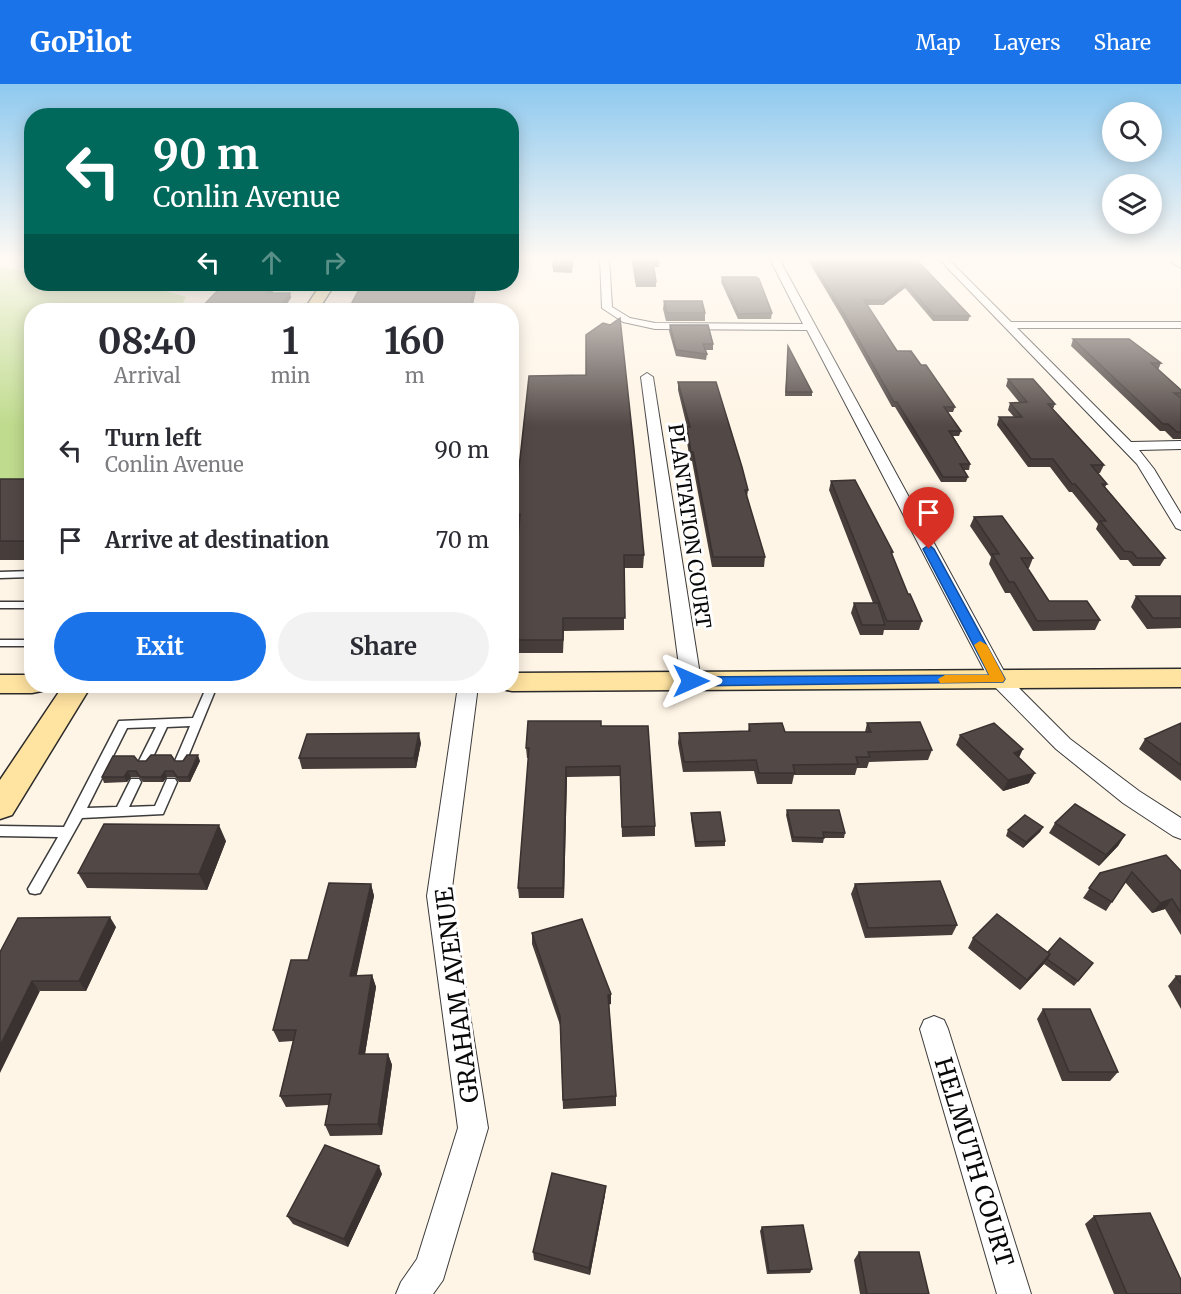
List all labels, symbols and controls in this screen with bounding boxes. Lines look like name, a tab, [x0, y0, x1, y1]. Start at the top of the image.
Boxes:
text: GoPilot	[30, 24, 132, 60]
text: Map	[916, 29, 961, 56]
text: Layers	[994, 29, 1061, 56]
text: Share	[1094, 29, 1151, 56]
map controls	[1102, 102, 1162, 234]
button: search	[1102, 102, 1162, 162]
text: 90 m	[153, 128, 259, 180]
icon: left	[54, 132, 132, 210]
button: layers	[1102, 174, 1162, 234]
text: Conlin Avenue	[153, 180, 340, 214]
icon: left	[192, 246, 225, 279]
icon: ahead	[255, 246, 288, 279]
icon: right	[318, 246, 351, 279]
text: 08:40	[98, 319, 197, 364]
text: 1	[282, 319, 299, 364]
text: 160	[384, 319, 445, 364]
text: Arrival	[114, 363, 181, 388]
text: min	[271, 363, 310, 388]
text: m	[405, 363, 425, 388]
street label: PLANTATION COURT	[663, 422, 717, 630]
text: Turn left	[105, 424, 202, 452]
icon: left	[54, 434, 87, 467]
text: 90 m	[434, 436, 489, 464]
text: Conlin Avenue	[105, 452, 244, 477]
pin	[903, 487, 954, 549]
icon: arrive	[912, 496, 945, 529]
icon: arrive	[54, 524, 87, 557]
text: Arrive at destination	[105, 526, 329, 554]
text: 70 m	[436, 526, 489, 554]
button: Exit	[54, 612, 266, 681]
button: Share	[278, 612, 489, 681]
position arrow	[659, 649, 723, 713]
street label: GRAHAM AVENUE	[428, 885, 486, 1104]
street label: HELMUTH COURT	[927, 1054, 1021, 1271]

